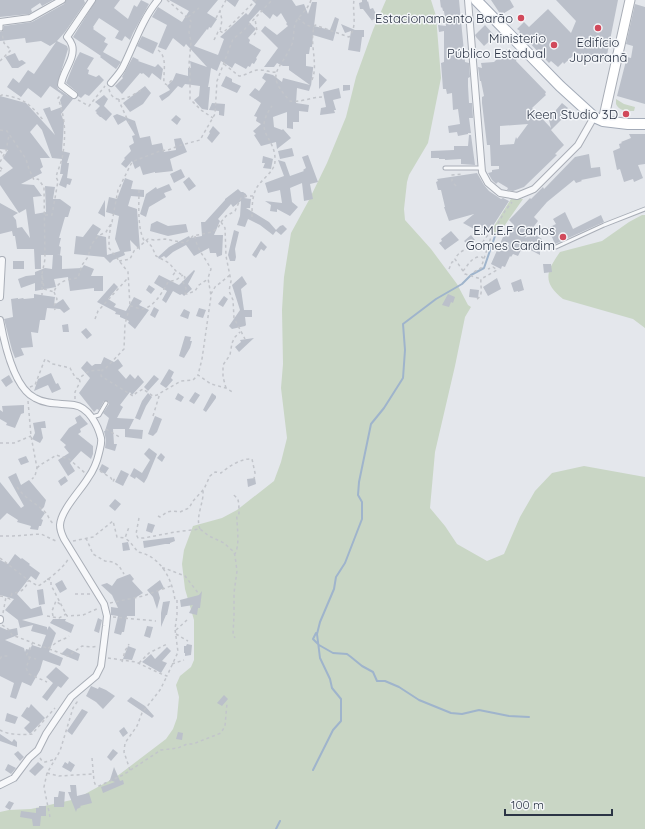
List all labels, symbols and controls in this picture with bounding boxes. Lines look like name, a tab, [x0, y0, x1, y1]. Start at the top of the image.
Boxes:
place label: Estacionamento Barão	[375, 10, 513, 26]
marker: Estacionamento Barão	[516, 13, 526, 23]
marker: Edifício Juparanã	[593, 23, 603, 33]
place label: Ministerio Público Estadual	[447, 30, 546, 61]
place label: Edifício Juparanã	[569, 34, 627, 65]
marker: Ministerio Público Estadual	[549, 40, 559, 50]
place label: Keen Studio 3D	[526, 106, 618, 122]
marker: Keen Studio 3D	[621, 109, 631, 119]
place label: E.M.E.F Carlos Gomes Cardim	[466, 222, 555, 253]
marker: E.M.E.F Carlos Gomes Cardim	[558, 232, 568, 242]
scale bar	[505, 791, 612, 817]
text: 100 m	[511, 797, 544, 812]

